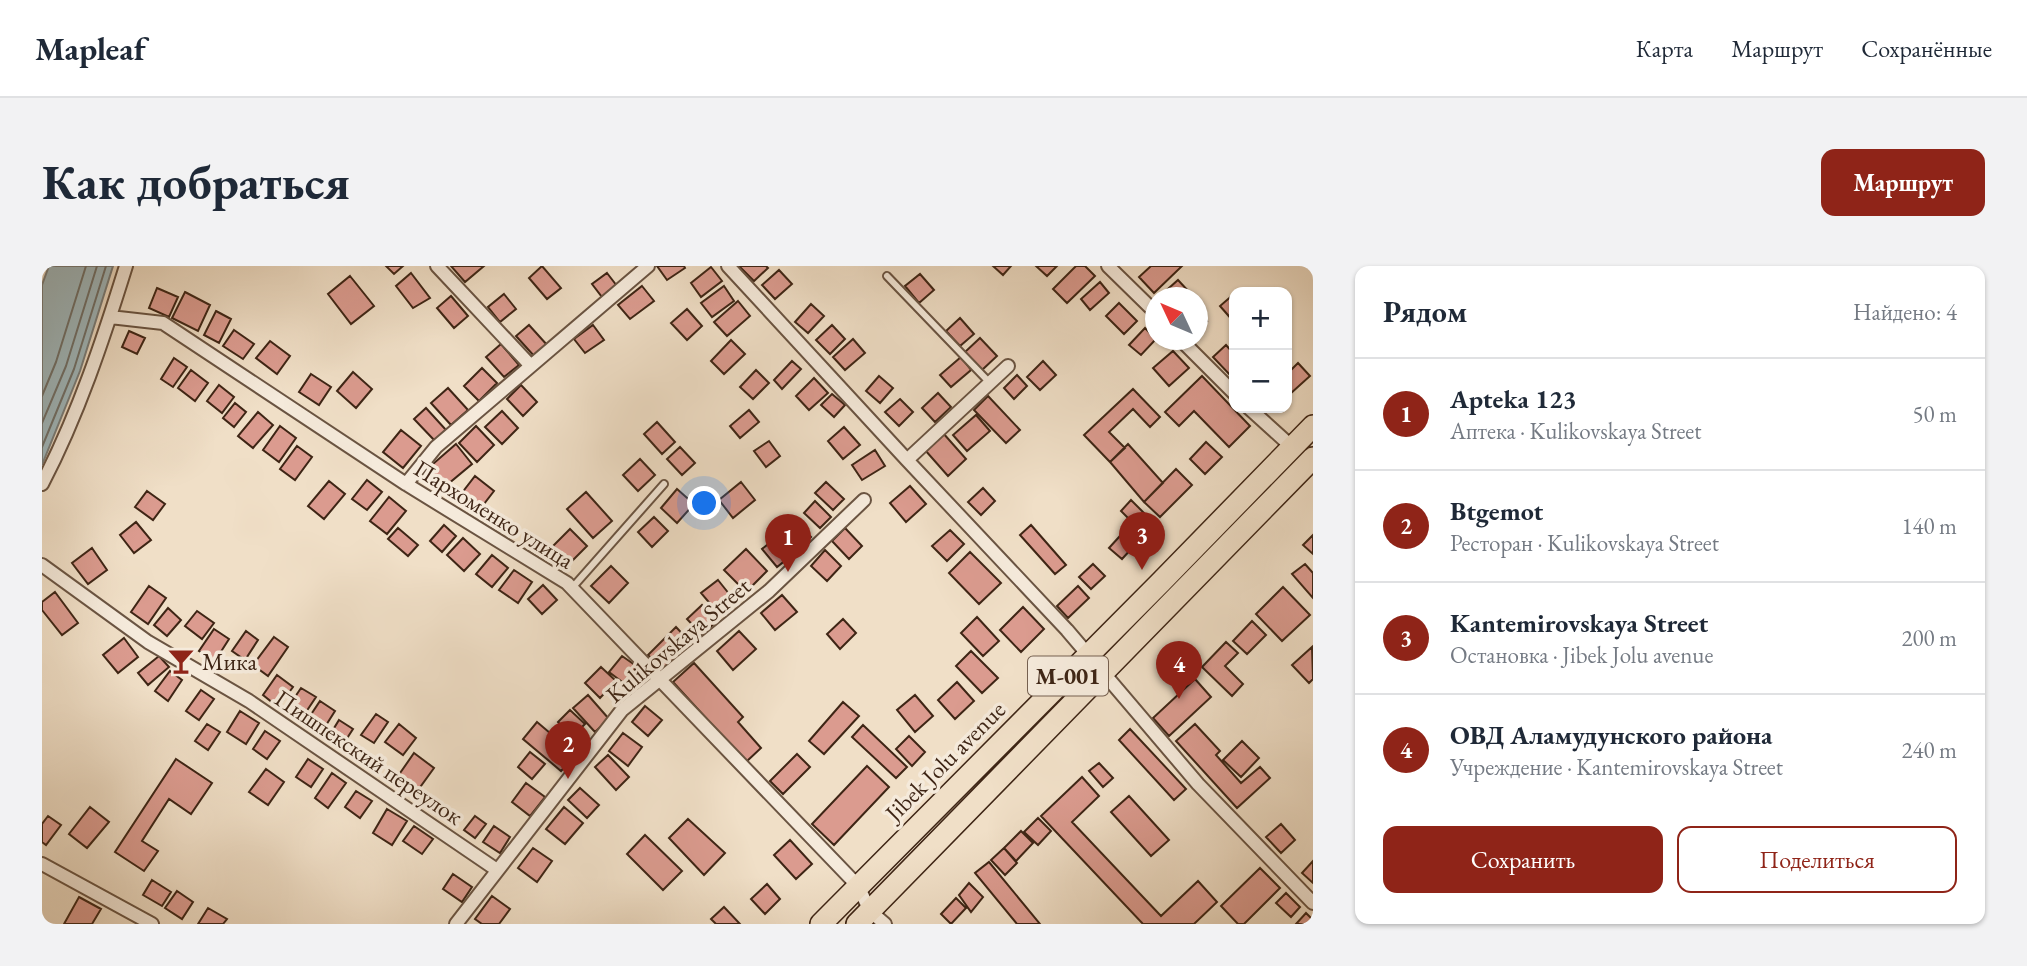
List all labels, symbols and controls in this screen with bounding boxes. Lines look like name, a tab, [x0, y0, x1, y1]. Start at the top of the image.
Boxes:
text: Mapleaf	[35, 27, 146, 70]
text: Карта	[1636, 33, 1693, 64]
text: Маршрут	[1731, 33, 1823, 64]
text: Сохранённые	[1861, 33, 1992, 64]
button: Маршрут	[1821, 149, 1985, 216]
text: Как добраться	[42, 150, 350, 214]
north arrow	[1145, 287, 1208, 350]
map controls	[1229, 287, 1292, 413]
button: +	[1229, 287, 1292, 350]
text: Рядом	[1383, 292, 1467, 331]
text: Найдено: 4	[1853, 297, 1957, 327]
button: −	[1229, 350, 1292, 413]
text: Apteka 123	[1450, 382, 1576, 416]
text: 1	[1400, 399, 1412, 429]
text: 50 m	[1912, 399, 1957, 429]
text: Аптека · Kulikovskaya Street	[1450, 416, 1702, 446]
street label: Пархоменко улица	[408, 452, 580, 576]
your location	[687, 486, 721, 520]
text: Btgemot	[1450, 494, 1543, 528]
text: 2	[1400, 511, 1412, 541]
text: 140 m	[1901, 511, 1957, 541]
pin: 3	[1119, 512, 1165, 570]
pin: 1	[765, 514, 811, 572]
text: Ресторан · Kulikovskaya Street	[1450, 528, 1719, 558]
street label: Kulikovskaya Street	[599, 570, 757, 710]
text: Kantemirovskaya Street	[1450, 606, 1708, 640]
text: 3	[1400, 623, 1412, 653]
text: 200 m	[1901, 623, 1957, 653]
text: Остановка · Jibek Jolu avenue	[1450, 640, 1713, 670]
pin: 4	[1156, 641, 1202, 699]
bar icon: Мика	[166, 646, 196, 676]
place label: Мика	[202, 646, 257, 677]
road number: М-001	[1028, 656, 1108, 696]
street label: Пишпекский переулок	[269, 682, 470, 832]
street label: Jibek Jolu avenue	[877, 694, 1012, 829]
text: ОВД Аламудунского района	[1450, 718, 1772, 752]
pin: 2	[545, 721, 591, 779]
text: 4	[1400, 735, 1412, 765]
text: 240 m	[1901, 735, 1957, 765]
text: Учреждение · Kantemirovskaya Street	[1450, 752, 1783, 782]
button: Сохранить	[1383, 826, 1663, 893]
button: Поделиться	[1677, 826, 1957, 893]

